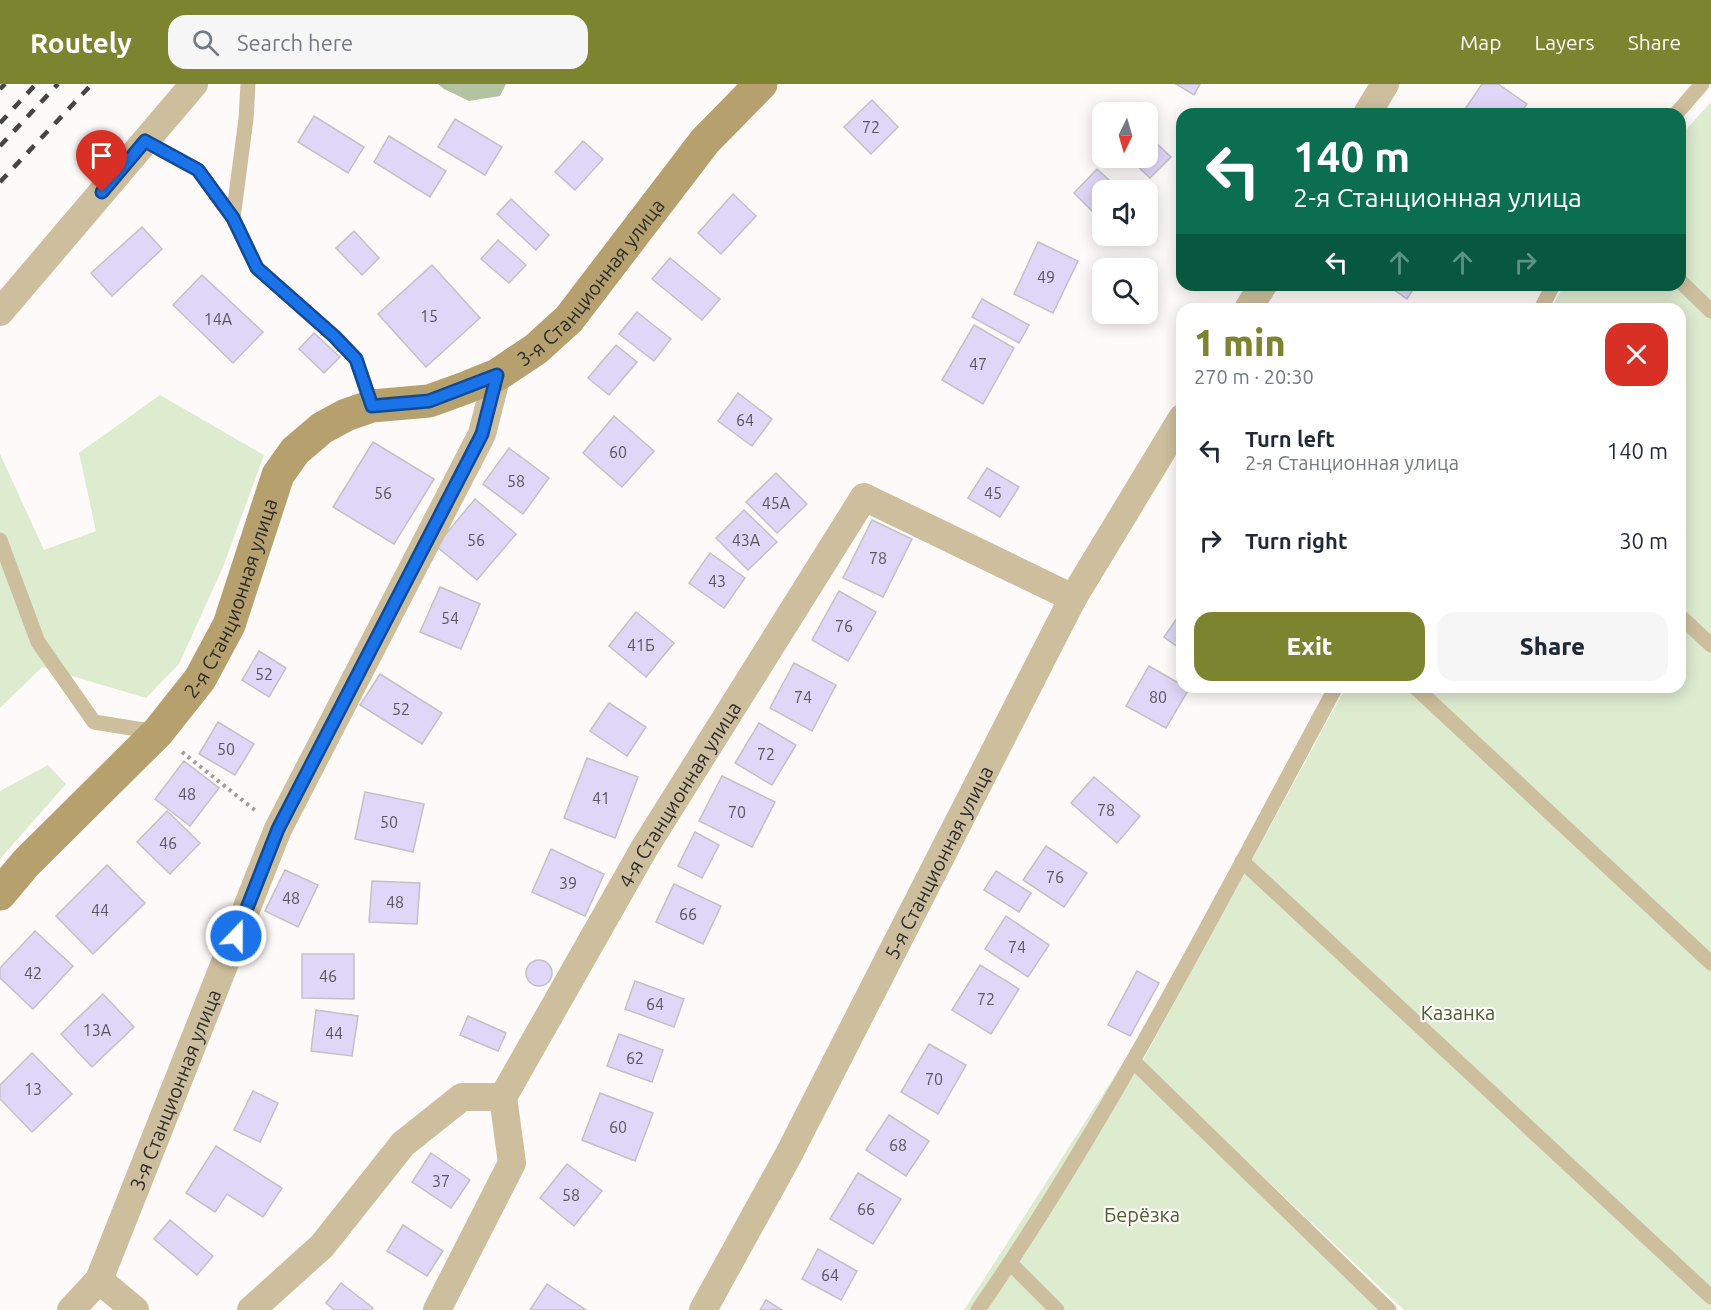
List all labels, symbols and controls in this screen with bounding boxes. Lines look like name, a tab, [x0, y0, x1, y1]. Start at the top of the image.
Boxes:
search box	[168, 15, 588, 69]
icon: search	[189, 26, 222, 59]
text: Routely	[30, 27, 132, 58]
text: Search here	[237, 30, 353, 55]
text: Map	[1460, 30, 1501, 54]
text: Layers	[1534, 30, 1595, 54]
text: Share	[1628, 30, 1681, 54]
north arrow	[1092, 102, 1158, 168]
map controls	[1092, 102, 1158, 324]
house number: 72	[862, 118, 880, 136]
pin	[76, 130, 127, 192]
icon: left	[1194, 132, 1272, 210]
text: 140 m	[1293, 133, 1410, 180]
icon: arrive	[85, 139, 118, 172]
button: sound	[1092, 180, 1158, 246]
text: 2-я Станционная улица	[1293, 182, 1582, 212]
street label: 3-я Станционная улица	[512, 194, 668, 370]
icon: left	[1320, 246, 1353, 279]
icon: ahead	[1383, 246, 1416, 279]
icon: ahead	[1446, 246, 1479, 279]
icon: right	[1509, 246, 1542, 279]
button: search	[1092, 258, 1158, 324]
house number: 49	[1037, 268, 1055, 286]
house number: 15	[420, 307, 438, 325]
house number: 14А	[204, 310, 233, 328]
text: 1 min	[1194, 322, 1286, 363]
button: close	[1605, 323, 1668, 386]
house number: 47	[969, 355, 987, 373]
text: 270 m · 20:30	[1194, 365, 1314, 388]
house number: 64	[736, 411, 754, 429]
text: Turn left	[1245, 426, 1335, 451]
icon: left	[1194, 434, 1227, 467]
text: 140 m	[1607, 438, 1668, 463]
house number: 60	[609, 443, 627, 461]
text: 2-я Станционная улица	[1245, 451, 1459, 474]
house number: 58	[507, 472, 525, 490]
house number: 56	[374, 484, 392, 502]
house number: 45	[984, 484, 1002, 502]
house number: 45А	[762, 494, 791, 512]
street label: 2-я Станционная улица	[178, 495, 281, 702]
icon: right	[1194, 524, 1227, 557]
text: Turn right	[1245, 528, 1347, 553]
text: 30 m	[1619, 528, 1668, 553]
house number: 56	[467, 531, 485, 549]
house number: 43А	[732, 531, 761, 549]
house number: 78	[869, 549, 887, 567]
house number: 43	[708, 572, 726, 590]
house number: 54	[441, 609, 459, 627]
button: Exit	[1194, 612, 1425, 681]
button: Share	[1437, 612, 1668, 681]
house number: 76	[835, 617, 853, 635]
house number: 41Б	[627, 636, 655, 654]
house number: 52	[255, 665, 273, 683]
house number: 74	[794, 688, 812, 706]
house number: 80	[1149, 688, 1167, 706]
street label: 4-я Станционная улица	[613, 697, 745, 891]
house number: 52	[392, 700, 410, 718]
house number: 50	[217, 740, 235, 758]
house number: 72	[757, 745, 775, 763]
street label: 5-я Станционная улица	[879, 761, 997, 963]
house number: 48	[178, 785, 196, 803]
house number: 41	[592, 789, 610, 807]
house number: 78	[1097, 801, 1115, 819]
house number: 70	[728, 803, 746, 821]
house number: 50	[380, 813, 398, 831]
house number: 46	[159, 834, 177, 852]
house number: 76	[1046, 868, 1064, 886]
house number: 39	[559, 874, 577, 892]
house number: 48	[282, 889, 300, 907]
house number: 48	[386, 893, 404, 911]
house number: 44	[91, 901, 109, 919]
position arrow	[204, 904, 268, 968]
house number: 66	[679, 905, 697, 923]
house number: 74	[1008, 938, 1026, 956]
house number: 42	[24, 964, 42, 982]
house number: 46	[319, 967, 337, 985]
street label: 3-я Станционная улица	[124, 986, 225, 1193]
house number: 72	[977, 990, 995, 1008]
house number: 64	[646, 995, 664, 1013]
park label: Казанка	[1421, 1001, 1495, 1024]
house number: 13А	[83, 1021, 112, 1039]
house number: 44	[325, 1024, 343, 1042]
house number: 62	[626, 1049, 644, 1067]
house number: 70	[925, 1070, 943, 1088]
house number: 13	[24, 1080, 42, 1098]
house number: 60	[609, 1118, 627, 1136]
house number: 68	[889, 1136, 907, 1154]
house number: 37	[432, 1172, 450, 1190]
house number: 58	[562, 1186, 580, 1204]
house number: 66	[857, 1200, 875, 1218]
park label: Берёзка	[1104, 1203, 1180, 1226]
house number: 64	[821, 1266, 839, 1284]

